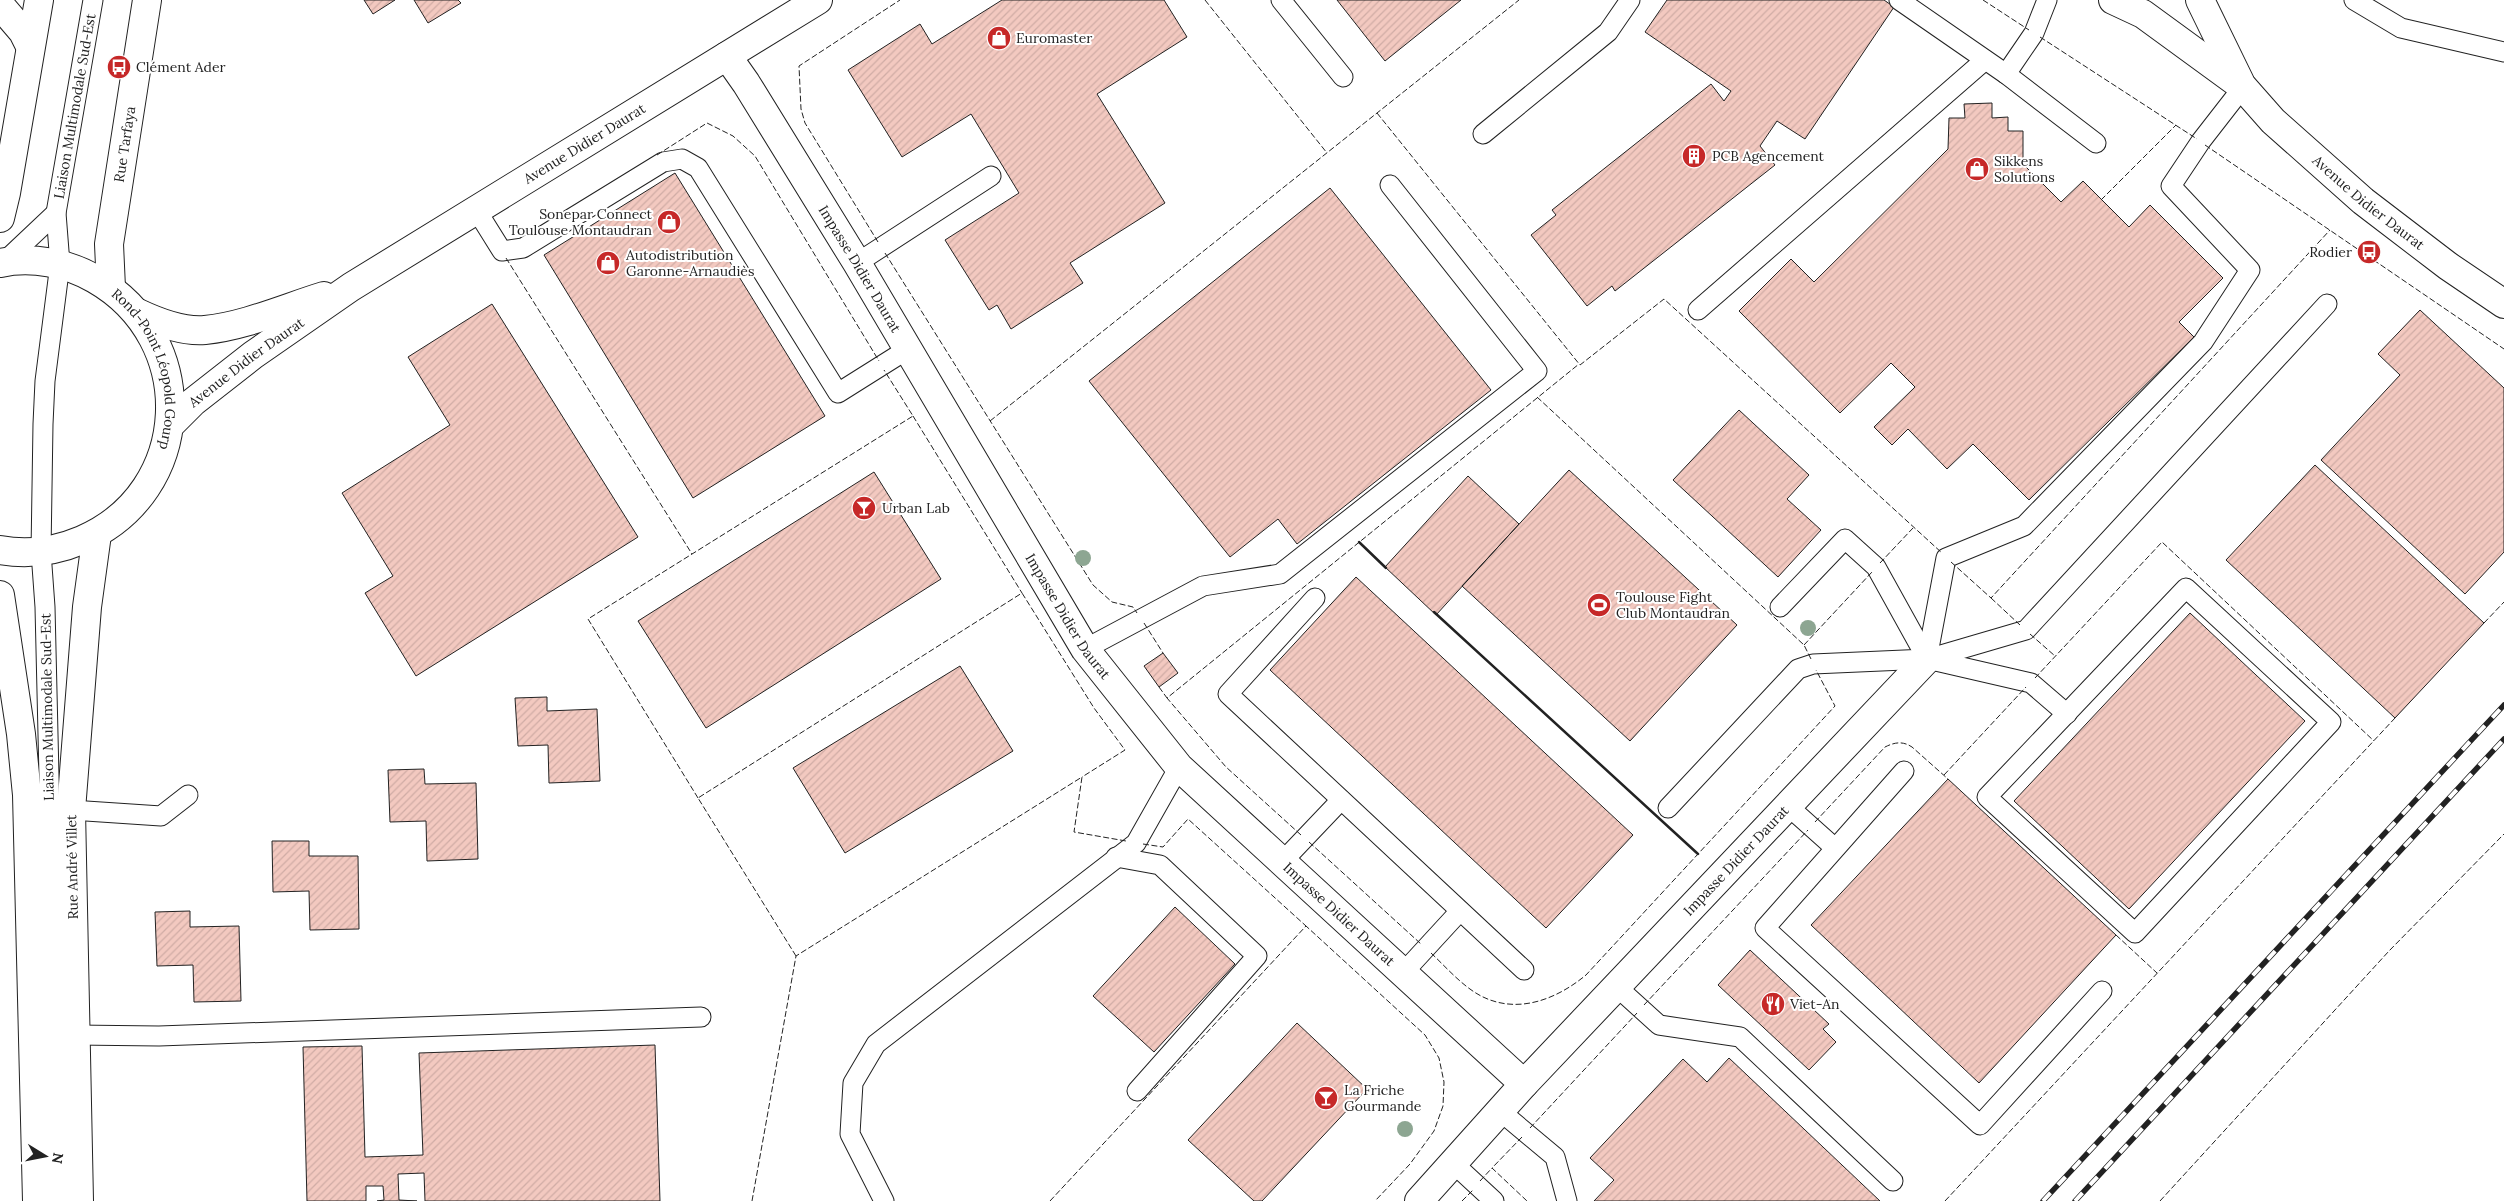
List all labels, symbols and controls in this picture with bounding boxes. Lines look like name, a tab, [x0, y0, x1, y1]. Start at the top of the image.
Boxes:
street label: Liaison Multimodale Sud-Est	[50, 11, 100, 200]
shop icon: Euromaster	[986, 25, 1012, 51]
place label: Euromaster	[1016, 29, 1092, 47]
bus stop icon: Clément Ader	[106, 54, 132, 80]
place label: Clément Ader	[136, 58, 226, 76]
street label: Avenue Didier Daurat	[519, 99, 649, 188]
street label: Rue Tarfaya	[110, 105, 139, 184]
building icon: PCB Agencement	[1681, 143, 1707, 169]
place label: PCB Agencement	[1712, 147, 1825, 165]
street label: Avenue Didier Daurat	[2308, 151, 2429, 254]
place label: Sikkens Solutions	[1994, 152, 2055, 186]
shop icon: Sikkens Solutions	[1964, 156, 1990, 182]
street label: Impasse Didier Daurat	[815, 202, 905, 336]
place label: Sonepar Connect Toulouse Montaudran	[509, 205, 653, 239]
shop icon: Sonepar Connect Toulouse Montaudran	[656, 209, 682, 235]
bus stop icon: Rodier	[2356, 239, 2382, 265]
place label: Rodier	[2309, 243, 2352, 261]
place label: Autodistribution Garonne-Arnaudiès	[625, 246, 754, 280]
shop icon: Autodistribution Garonne-Arnaudiès	[595, 250, 621, 276]
street label: Rond-Point Léopold Gourp	[108, 285, 179, 452]
street label: Avenue Didier Daurat	[184, 313, 308, 412]
bar icon: Urban Lab	[851, 495, 877, 521]
place label: Urban Lab	[882, 499, 950, 517]
street label: Impasse Didier Daurat	[1022, 550, 1115, 683]
place label: Toulouse Fight Club Montaudran	[1616, 588, 1731, 622]
sports icon: Toulouse Fight Club Montaudran	[1586, 592, 1612, 618]
street label: Liaison Multimodale Sud-Est	[36, 612, 58, 801]
street label: Impasse Didier Daurat	[1679, 801, 1793, 919]
street label: Rue André Villet	[62, 814, 82, 919]
street label: Impasse Didier Daurat	[1279, 858, 1399, 970]
restaurant icon: Viet-An	[1760, 991, 1786, 1017]
place label: Viet-An	[1789, 995, 1840, 1013]
place label: La Friche Gourmande	[1344, 1081, 1422, 1115]
bar icon: La Friche Gourmande	[1313, 1085, 1339, 1111]
north arrow	[20, 1131, 70, 1181]
text: N	[48, 1151, 68, 1165]

